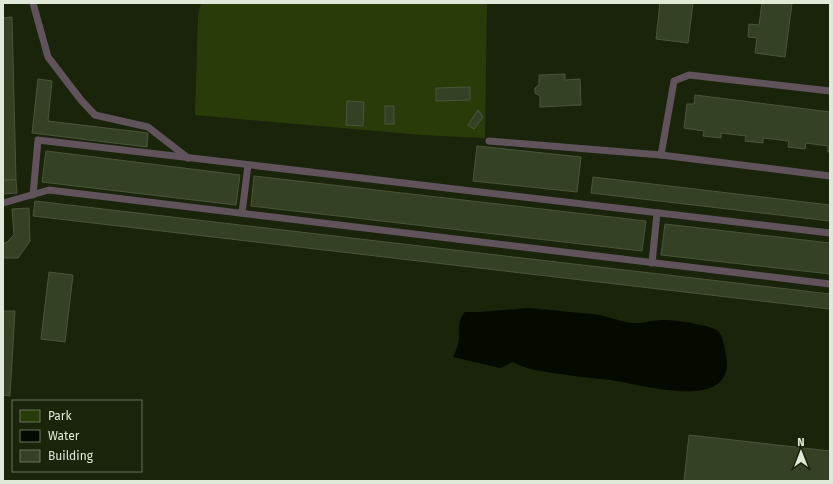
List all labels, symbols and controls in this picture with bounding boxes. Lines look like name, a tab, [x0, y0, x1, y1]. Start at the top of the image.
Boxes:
legend	[12, 400, 142, 472]
text: Park	[48, 409, 72, 423]
text: Water	[48, 429, 80, 443]
north arrow	[781, 432, 821, 472]
text: N	[797, 436, 805, 449]
text: Building	[48, 449, 94, 463]

